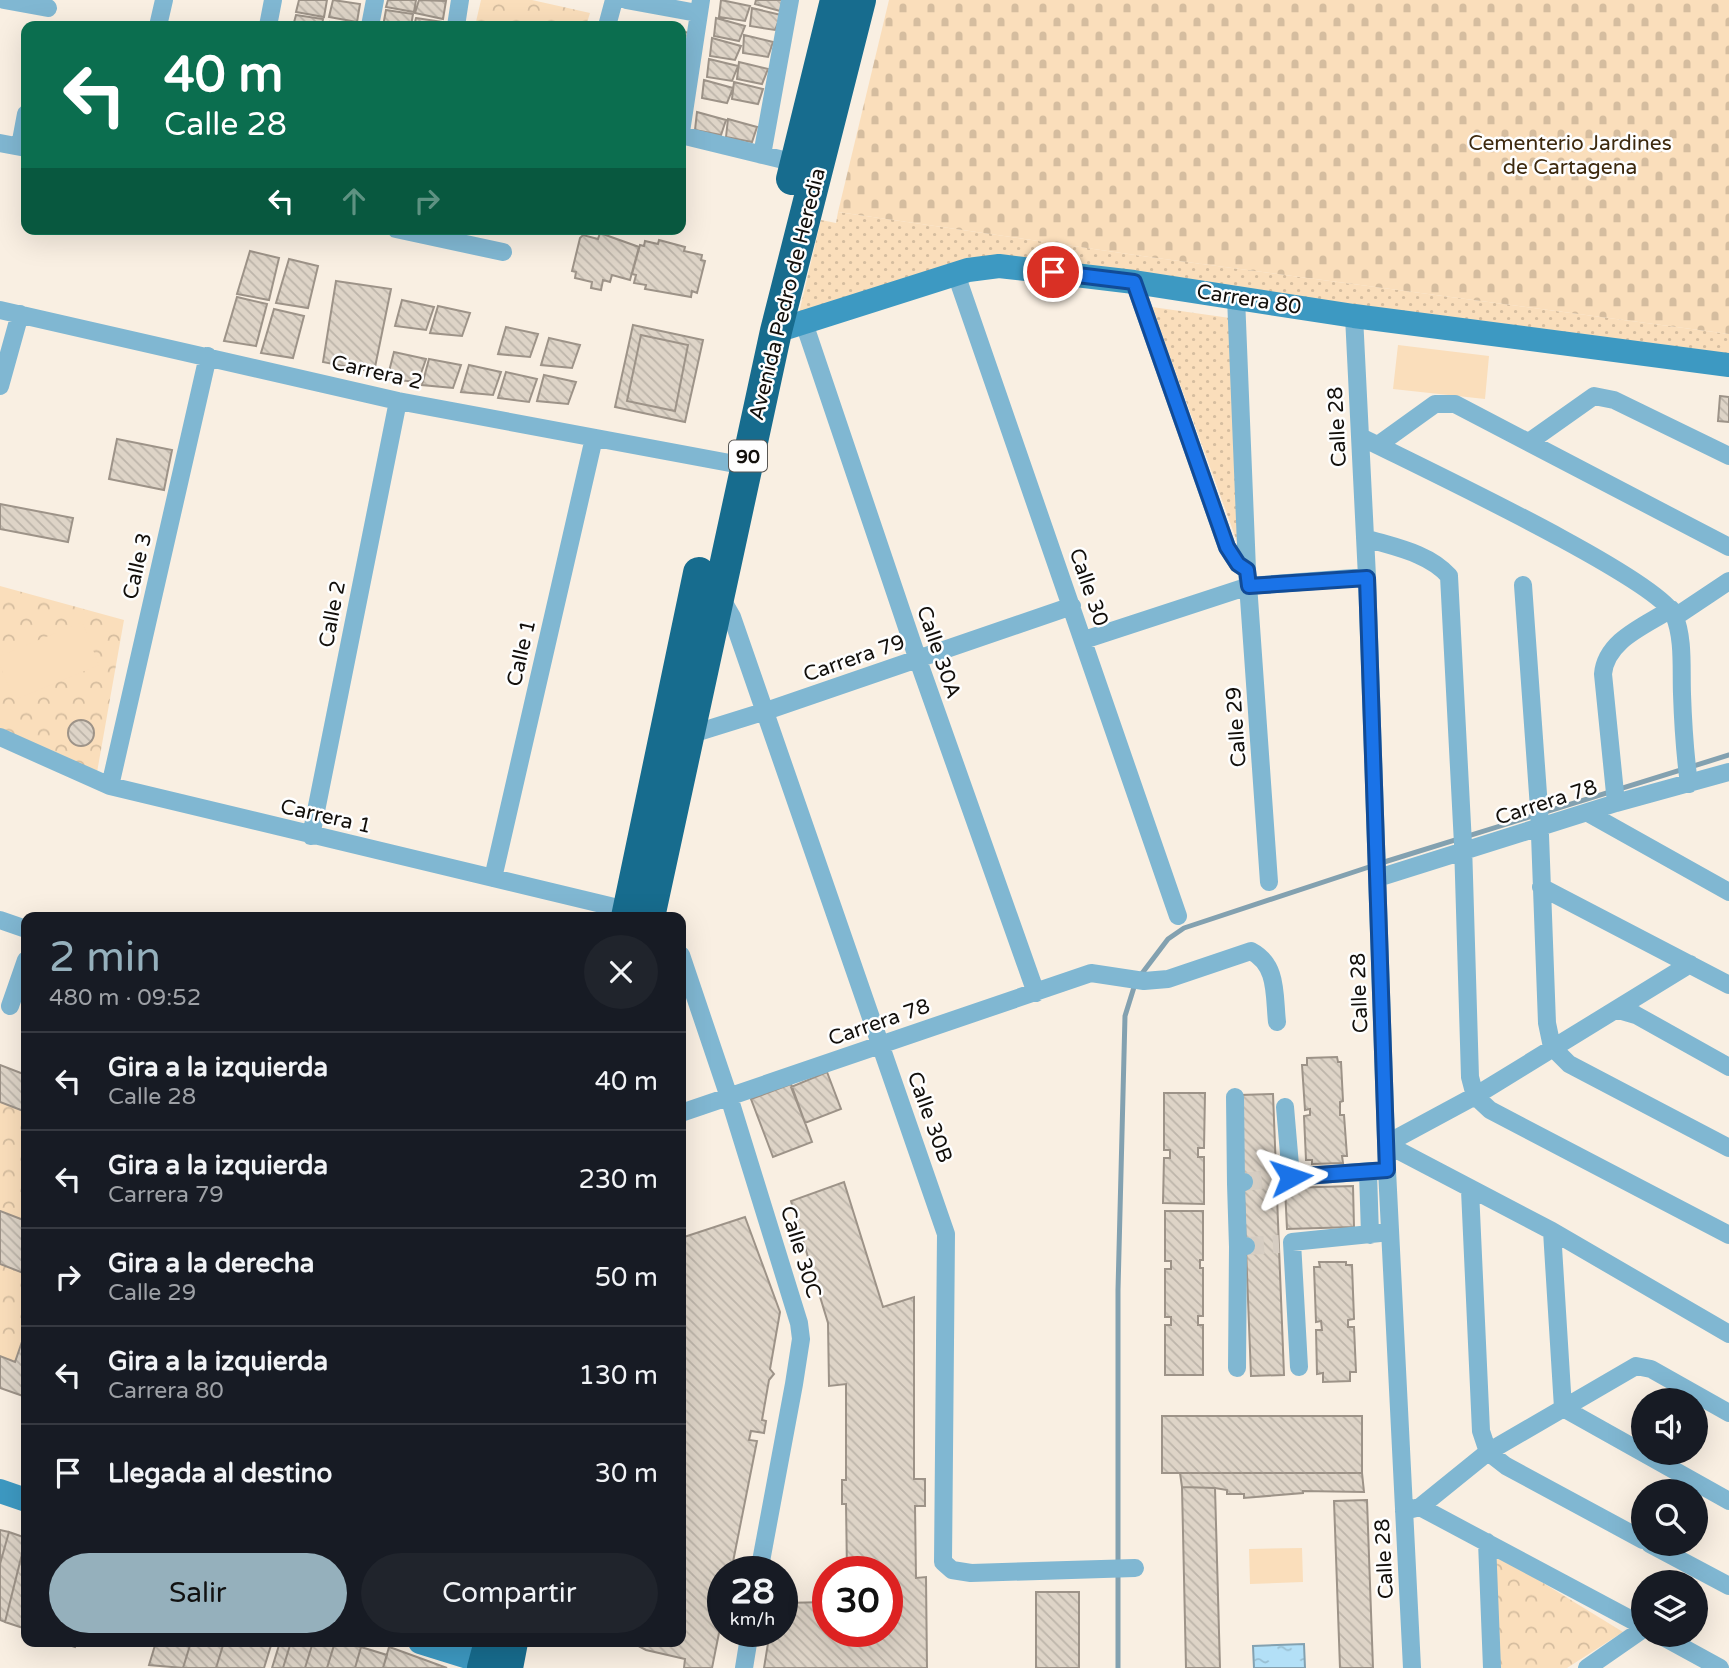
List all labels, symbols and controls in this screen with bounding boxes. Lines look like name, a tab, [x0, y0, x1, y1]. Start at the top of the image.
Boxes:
text: 40 m	[164, 46, 283, 105]
icon: left	[49, 49, 140, 140]
text: Calle 28	[164, 106, 287, 144]
park label: Cementerio Jardines de Cartagena	[1468, 131, 1672, 180]
street label: Avenida Pedro de Heredia	[744, 165, 831, 423]
icon: left	[262, 182, 300, 220]
icon: ahead	[335, 182, 373, 220]
icon: right	[408, 182, 446, 220]
pin	[1023, 242, 1083, 302]
icon: arrive	[1034, 253, 1072, 291]
street label: Carrera 80	[1195, 279, 1303, 320]
street label: Carrera 2	[329, 350, 425, 395]
street label: Calle 28	[1323, 386, 1352, 468]
road number: 90	[729, 440, 767, 471]
street label: Calle 3	[118, 530, 157, 602]
street label: Calle 30	[1064, 545, 1113, 629]
street label: Calle 2	[314, 579, 351, 650]
street label: Calle 30A	[911, 603, 966, 702]
street label: Calle 1	[502, 617, 541, 689]
street label: Carrera 79	[800, 629, 908, 688]
street label: Calle 29	[1221, 686, 1252, 768]
street label: Carrera 78	[1492, 774, 1600, 831]
street label: Carrera 1	[278, 794, 374, 839]
text: 2 min	[49, 932, 161, 983]
button: close	[584, 935, 658, 1009]
street label: Calle 28	[1346, 952, 1373, 1034]
text: 480 m · 09:52	[49, 984, 201, 1012]
street label: Carrera 78	[825, 993, 933, 1052]
text: Gira a la izquierda	[108, 1052, 328, 1083]
icon: left	[49, 1062, 87, 1100]
text: 40 m	[595, 1066, 658, 1097]
street label: Calle 30B	[902, 1068, 958, 1166]
text: Calle 28	[108, 1083, 196, 1111]
position arrow	[1254, 1140, 1328, 1214]
text: Gira a la izquierda	[108, 1150, 328, 1181]
icon: left	[49, 1160, 87, 1198]
text: 230 m	[578, 1164, 658, 1195]
text: Carrera 79	[108, 1181, 224, 1209]
street label: Calle 30C	[775, 1203, 826, 1301]
text: Gira a la derecha	[108, 1248, 314, 1279]
icon: right	[49, 1258, 87, 1296]
text: 50 m	[595, 1262, 658, 1293]
text: Calle 29	[108, 1279, 196, 1307]
text: Gira a la izquierda	[108, 1346, 328, 1377]
icon: left	[49, 1356, 87, 1394]
text: 130 m	[578, 1360, 658, 1391]
text: Carrera 80	[108, 1377, 224, 1405]
map controls	[1631, 1388, 1708, 1647]
button: sound	[1631, 1388, 1708, 1465]
icon: arrive	[49, 1454, 87, 1492]
text: Llegada al destino	[108, 1458, 332, 1489]
text: 30 m	[595, 1458, 658, 1489]
button: search	[1631, 1479, 1708, 1556]
street label: Calle 28	[1370, 1518, 1399, 1600]
button: Salir	[49, 1553, 347, 1633]
button: Compartir	[361, 1553, 658, 1633]
speed limit sign: 30	[812, 1556, 903, 1647]
button: layers	[1631, 1570, 1708, 1647]
text: 28	[731, 1571, 774, 1613]
text: km/h	[730, 1608, 775, 1630]

